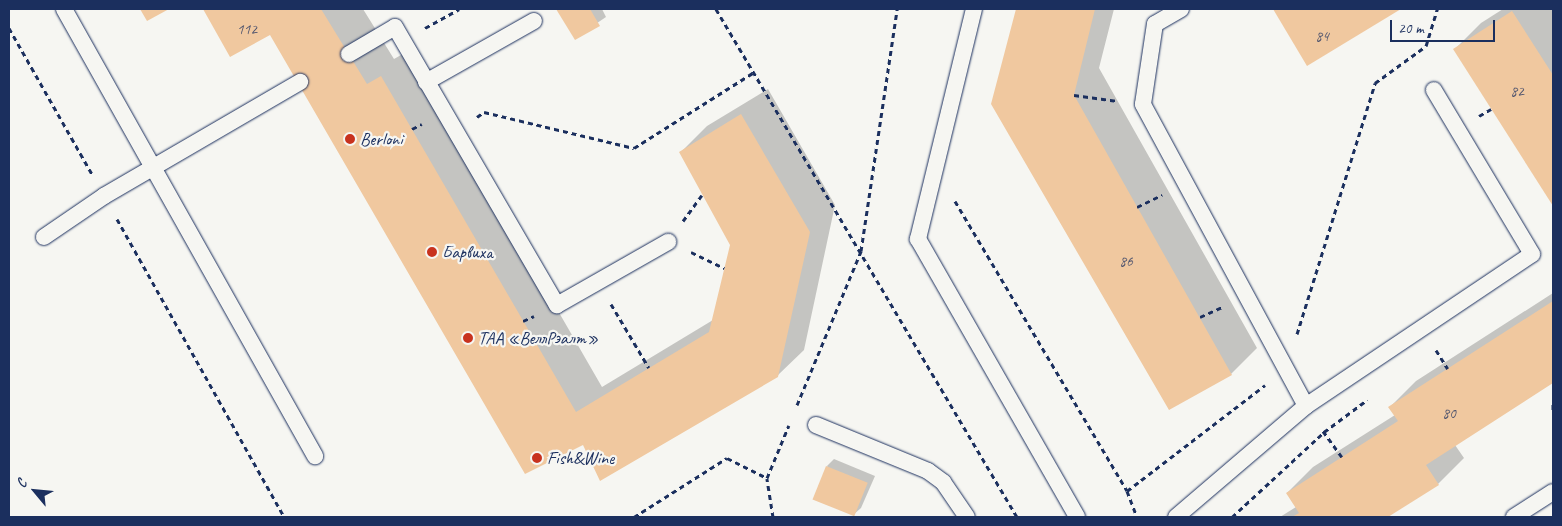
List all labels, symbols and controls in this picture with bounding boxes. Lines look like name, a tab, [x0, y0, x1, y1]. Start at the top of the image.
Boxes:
scale bar	[1392, 10, 1497, 42]
text: 20 m	[1398, 19, 1424, 38]
house number: 112	[237, 21, 257, 39]
house number: 84	[1315, 28, 1329, 46]
house number: 82	[1510, 83, 1524, 101]
place label: Berloni	[360, 128, 403, 150]
marker: Berloni	[344, 133, 356, 145]
place label: Барвиха	[442, 241, 493, 263]
marker: Барвиха	[426, 246, 438, 258]
house number: 86	[1119, 253, 1133, 271]
place label: ТАА «ВеллРэалт»	[478, 327, 598, 349]
marker: ТАА «ВеллРэалт»	[462, 332, 474, 344]
house number: 80	[1442, 405, 1456, 423]
place label: Fish&Wine	[547, 447, 614, 469]
marker: Fish&Wine	[531, 452, 543, 464]
north arrow	[10, 466, 60, 516]
text: С	[12, 477, 30, 491]

